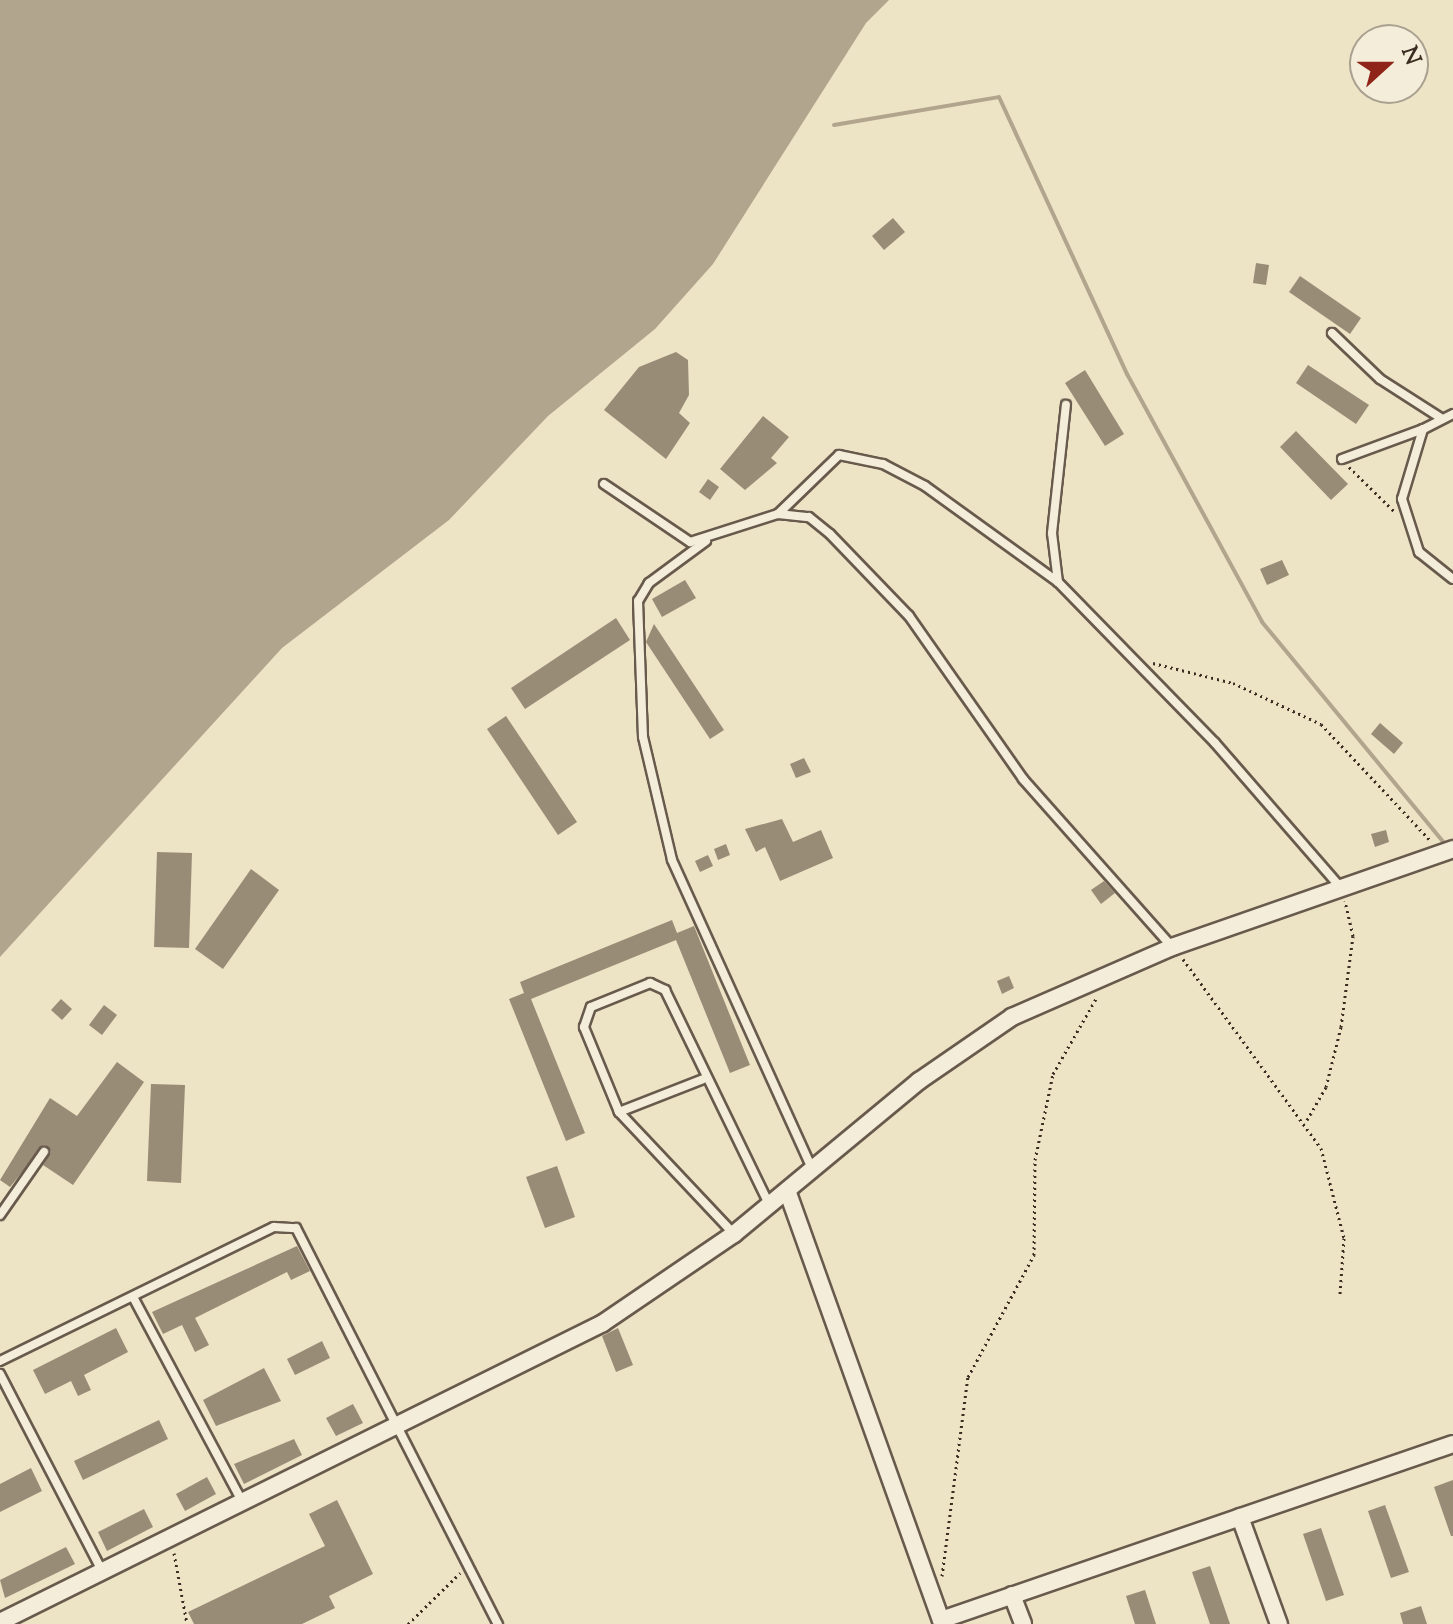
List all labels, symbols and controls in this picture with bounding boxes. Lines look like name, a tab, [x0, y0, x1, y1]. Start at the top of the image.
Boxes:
north arrow	[1349, 24, 1429, 104]
text: N	[1391, 42, 1428, 70]

